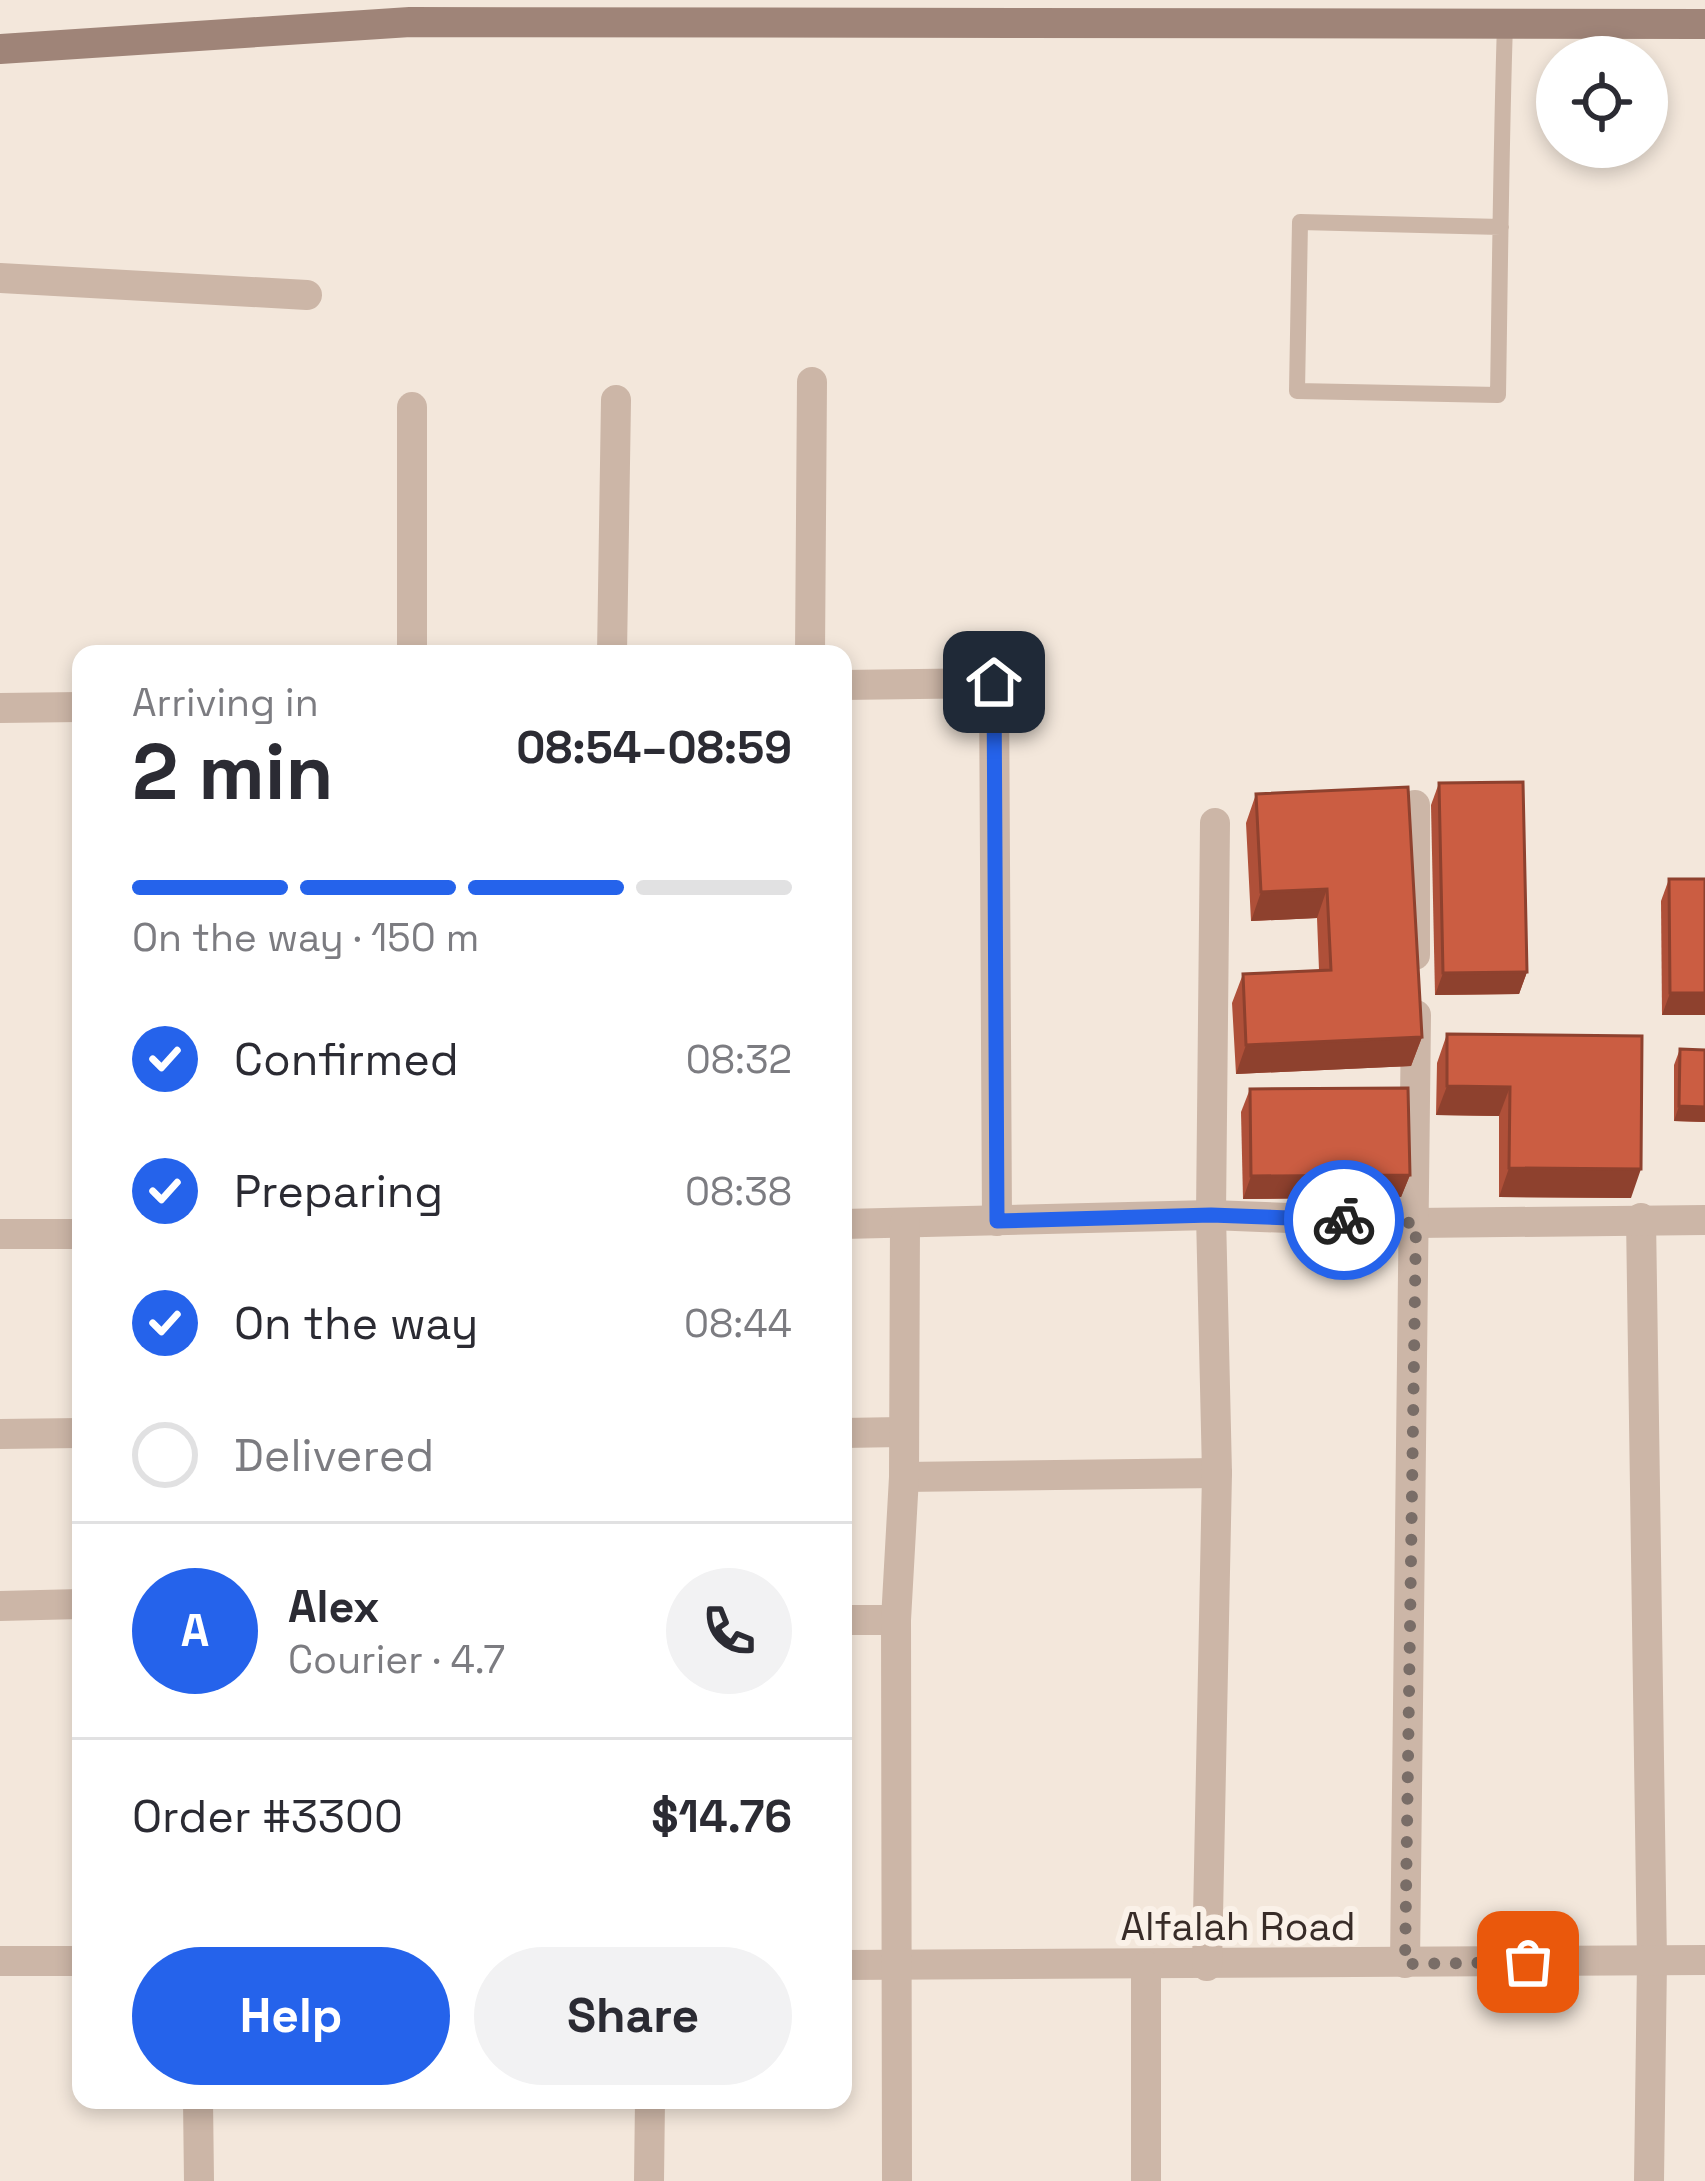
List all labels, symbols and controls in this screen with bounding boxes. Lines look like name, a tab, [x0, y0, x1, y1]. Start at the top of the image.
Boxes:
map controls	[1536, 36, 1668, 168]
button: locate	[1536, 36, 1668, 168]
pin	[943, 631, 1045, 733]
icon: home	[961, 649, 1027, 715]
text: Arriving in	[132, 678, 319, 727]
text: 08:54–08:59	[516, 719, 792, 776]
text: 2 min	[132, 722, 334, 822]
text: On the way · 150 m	[132, 913, 479, 962]
icon: check	[132, 1026, 198, 1092]
text: Confirmed	[234, 1031, 459, 1088]
text: 08:32	[686, 1035, 792, 1084]
icon: check	[132, 1158, 198, 1224]
courier	[1284, 1160, 1404, 1280]
text: Preparing	[234, 1163, 443, 1220]
text: 08:38	[685, 1167, 792, 1216]
icon: bike	[1311, 1187, 1377, 1253]
icon: check	[132, 1290, 198, 1356]
text: On the way	[234, 1295, 478, 1352]
text: 08:44	[684, 1299, 792, 1348]
text: Delivered	[234, 1427, 434, 1484]
button: phone	[666, 1568, 792, 1694]
text: Alex	[288, 1578, 380, 1635]
text: A	[181, 1602, 209, 1659]
text: Courier · 4.7	[288, 1635, 505, 1684]
text: Order #3300	[132, 1788, 403, 1845]
text: $14.76	[651, 1788, 792, 1845]
street label: Alfalah Road	[1120, 1902, 1356, 1951]
pin	[1477, 1911, 1579, 2013]
icon: bag	[1495, 1929, 1561, 1995]
button: Help	[132, 1947, 450, 2085]
button: Share	[474, 1947, 792, 2085]

